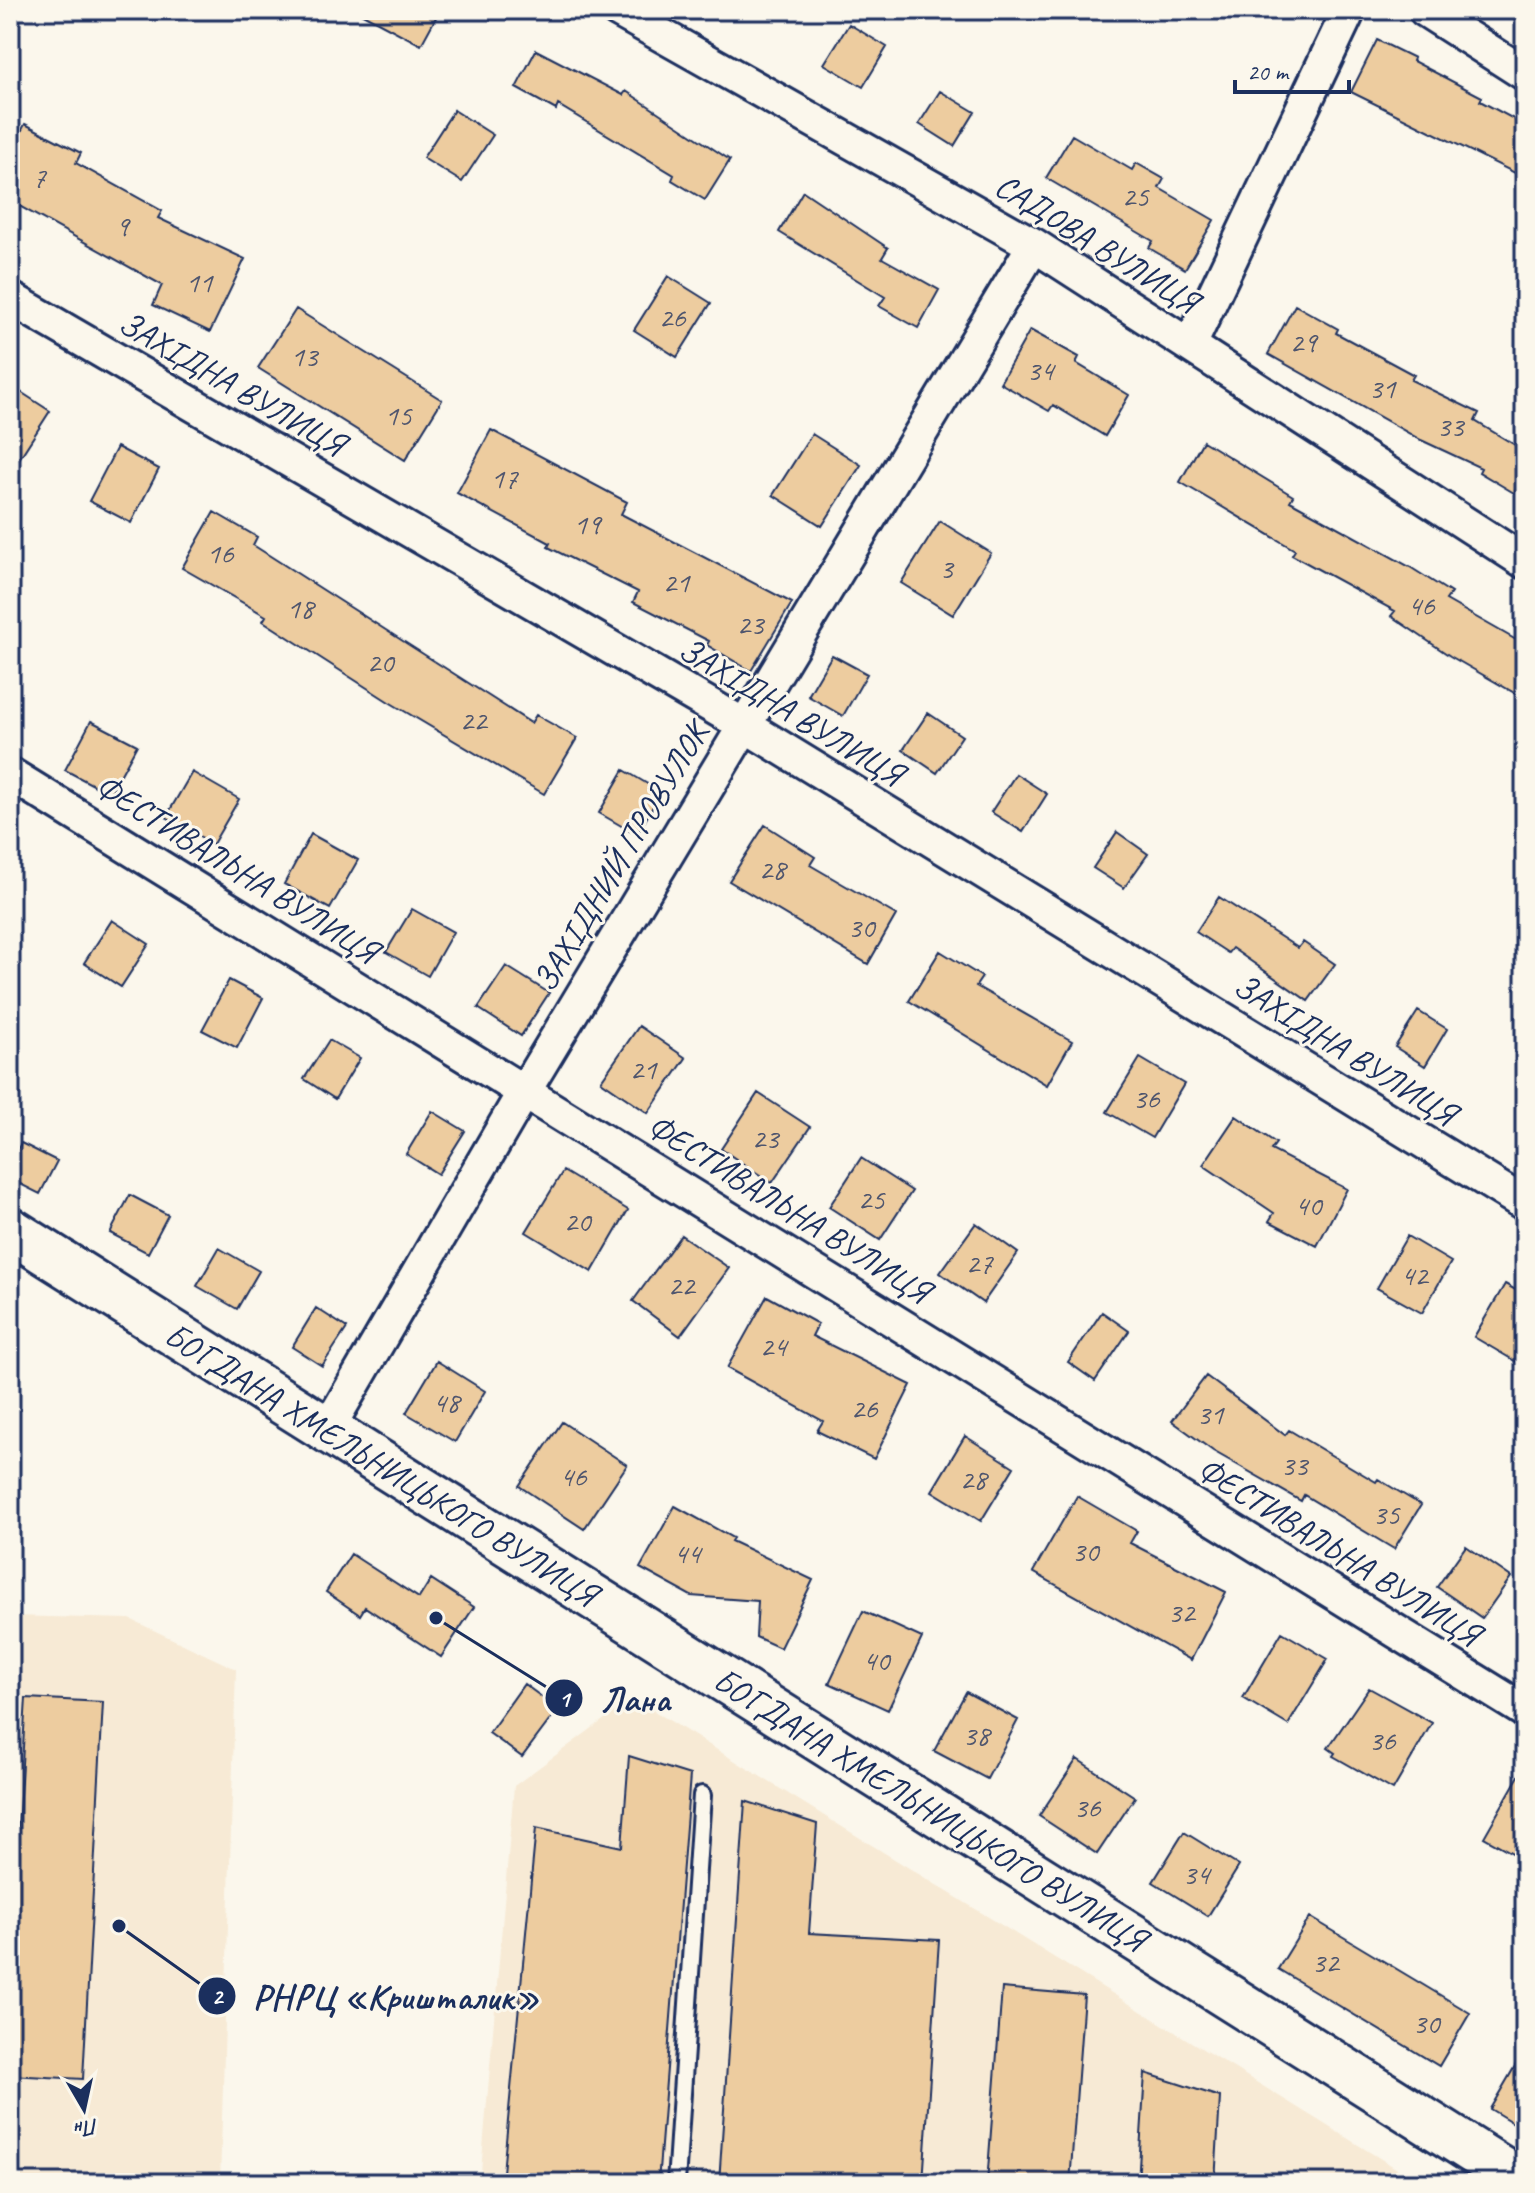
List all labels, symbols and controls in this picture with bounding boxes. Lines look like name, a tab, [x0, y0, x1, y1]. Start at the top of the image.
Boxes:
scale bar	[1235, 44, 1349, 94]
text: 20 m	[1247, 57, 1290, 87]
house number: 7	[32, 158, 47, 196]
street label: САДОВА ВУЛИЦЯ	[987, 163, 1211, 325]
house number: 25	[1122, 177, 1150, 215]
house number: 9	[115, 207, 131, 245]
house number: 11	[186, 263, 214, 301]
house number: 26	[659, 298, 687, 336]
street label: ЗАХІДНА ВУЛИЦЯ	[111, 301, 357, 468]
house number: 29	[1290, 323, 1319, 361]
house number: 13	[291, 337, 320, 375]
house number: 34	[1027, 351, 1056, 389]
house number: 31	[1369, 369, 1397, 407]
house number: 15	[385, 396, 413, 434]
house number: 33	[1437, 407, 1466, 445]
house number: 17	[491, 459, 519, 497]
house number: 19	[574, 505, 603, 543]
house number: 16	[207, 534, 235, 572]
house number: 3	[939, 549, 955, 587]
house number: 21	[663, 563, 691, 601]
house number: 46	[1408, 586, 1436, 624]
house number: 18	[287, 589, 316, 627]
house number: 23	[737, 605, 766, 643]
street label: ЗАХІДНА ВУЛИЦЯ	[671, 627, 915, 798]
house number: 20	[367, 643, 396, 681]
house number: 22	[460, 701, 489, 739]
street label: ЗАХІДНИЙ ПРОВУЛОК	[523, 710, 720, 999]
street label: ФЕСТИВАЛЬНА ВУЛИЦЯ	[88, 764, 391, 975]
house number: 28	[759, 850, 788, 888]
house number: 30	[848, 908, 877, 946]
street label: ЗАХІДНА ВУЛИЦЯ	[1226, 963, 1469, 1137]
house number: 21	[630, 1050, 658, 1088]
house number: 36	[1133, 1079, 1161, 1117]
street label: ФЕСТИВАЛЬНА ВУЛИЦЯ	[640, 1104, 943, 1315]
house number: 23	[752, 1119, 781, 1157]
house number: 25	[858, 1180, 886, 1218]
house number: 40	[1295, 1186, 1324, 1224]
house number: 20	[564, 1202, 593, 1240]
house number: 27	[966, 1244, 994, 1282]
house number: 42	[1401, 1256, 1430, 1294]
house number: 22	[668, 1266, 697, 1304]
street label: БОГДАНА ХМЕЛЬНИЦЬКОГО ВУЛИЦЯ	[157, 1313, 610, 1618]
house number: 24	[760, 1327, 789, 1365]
house number: 48	[433, 1383, 462, 1421]
house number: 26	[851, 1389, 879, 1427]
house number: 31	[1197, 1395, 1225, 1433]
house number: 33	[1281, 1446, 1310, 1484]
street label: ФЕСТИВАЛЬНА ВУЛИЦЯ	[1190, 1447, 1493, 1658]
house number: 46	[560, 1457, 588, 1495]
house number: 28	[960, 1460, 989, 1498]
house number: 35	[1373, 1495, 1401, 1533]
house number: 30	[1072, 1532, 1101, 1570]
house number: 44	[674, 1534, 703, 1572]
house number: 32	[1168, 1593, 1197, 1631]
house number: 40	[863, 1641, 892, 1679]
street label: БОГДАНА ХМЕЛЬНИЦЬКОГО ВУЛИЦЯ	[706, 1658, 1159, 1963]
callout: Лана	[544, 1668, 687, 1728]
text: Лана	[600, 1676, 672, 1722]
text: 1	[559, 1684, 573, 1714]
house number: 38	[963, 1716, 992, 1754]
house number: 36	[1369, 1721, 1397, 1759]
house number: 36	[1074, 1788, 1102, 1826]
house number: 34	[1183, 1855, 1212, 1893]
house number: 32	[1312, 1943, 1341, 1981]
callout: РНРЦ «Кришталик»	[197, 1966, 555, 2026]
text: РНРЦ «Кришталик»	[253, 1974, 540, 2020]
text: 2	[212, 1981, 225, 2011]
house number: 30	[1413, 2004, 1442, 2042]
north arrow	[44, 2069, 124, 2149]
text: Пн	[72, 2112, 101, 2144]

